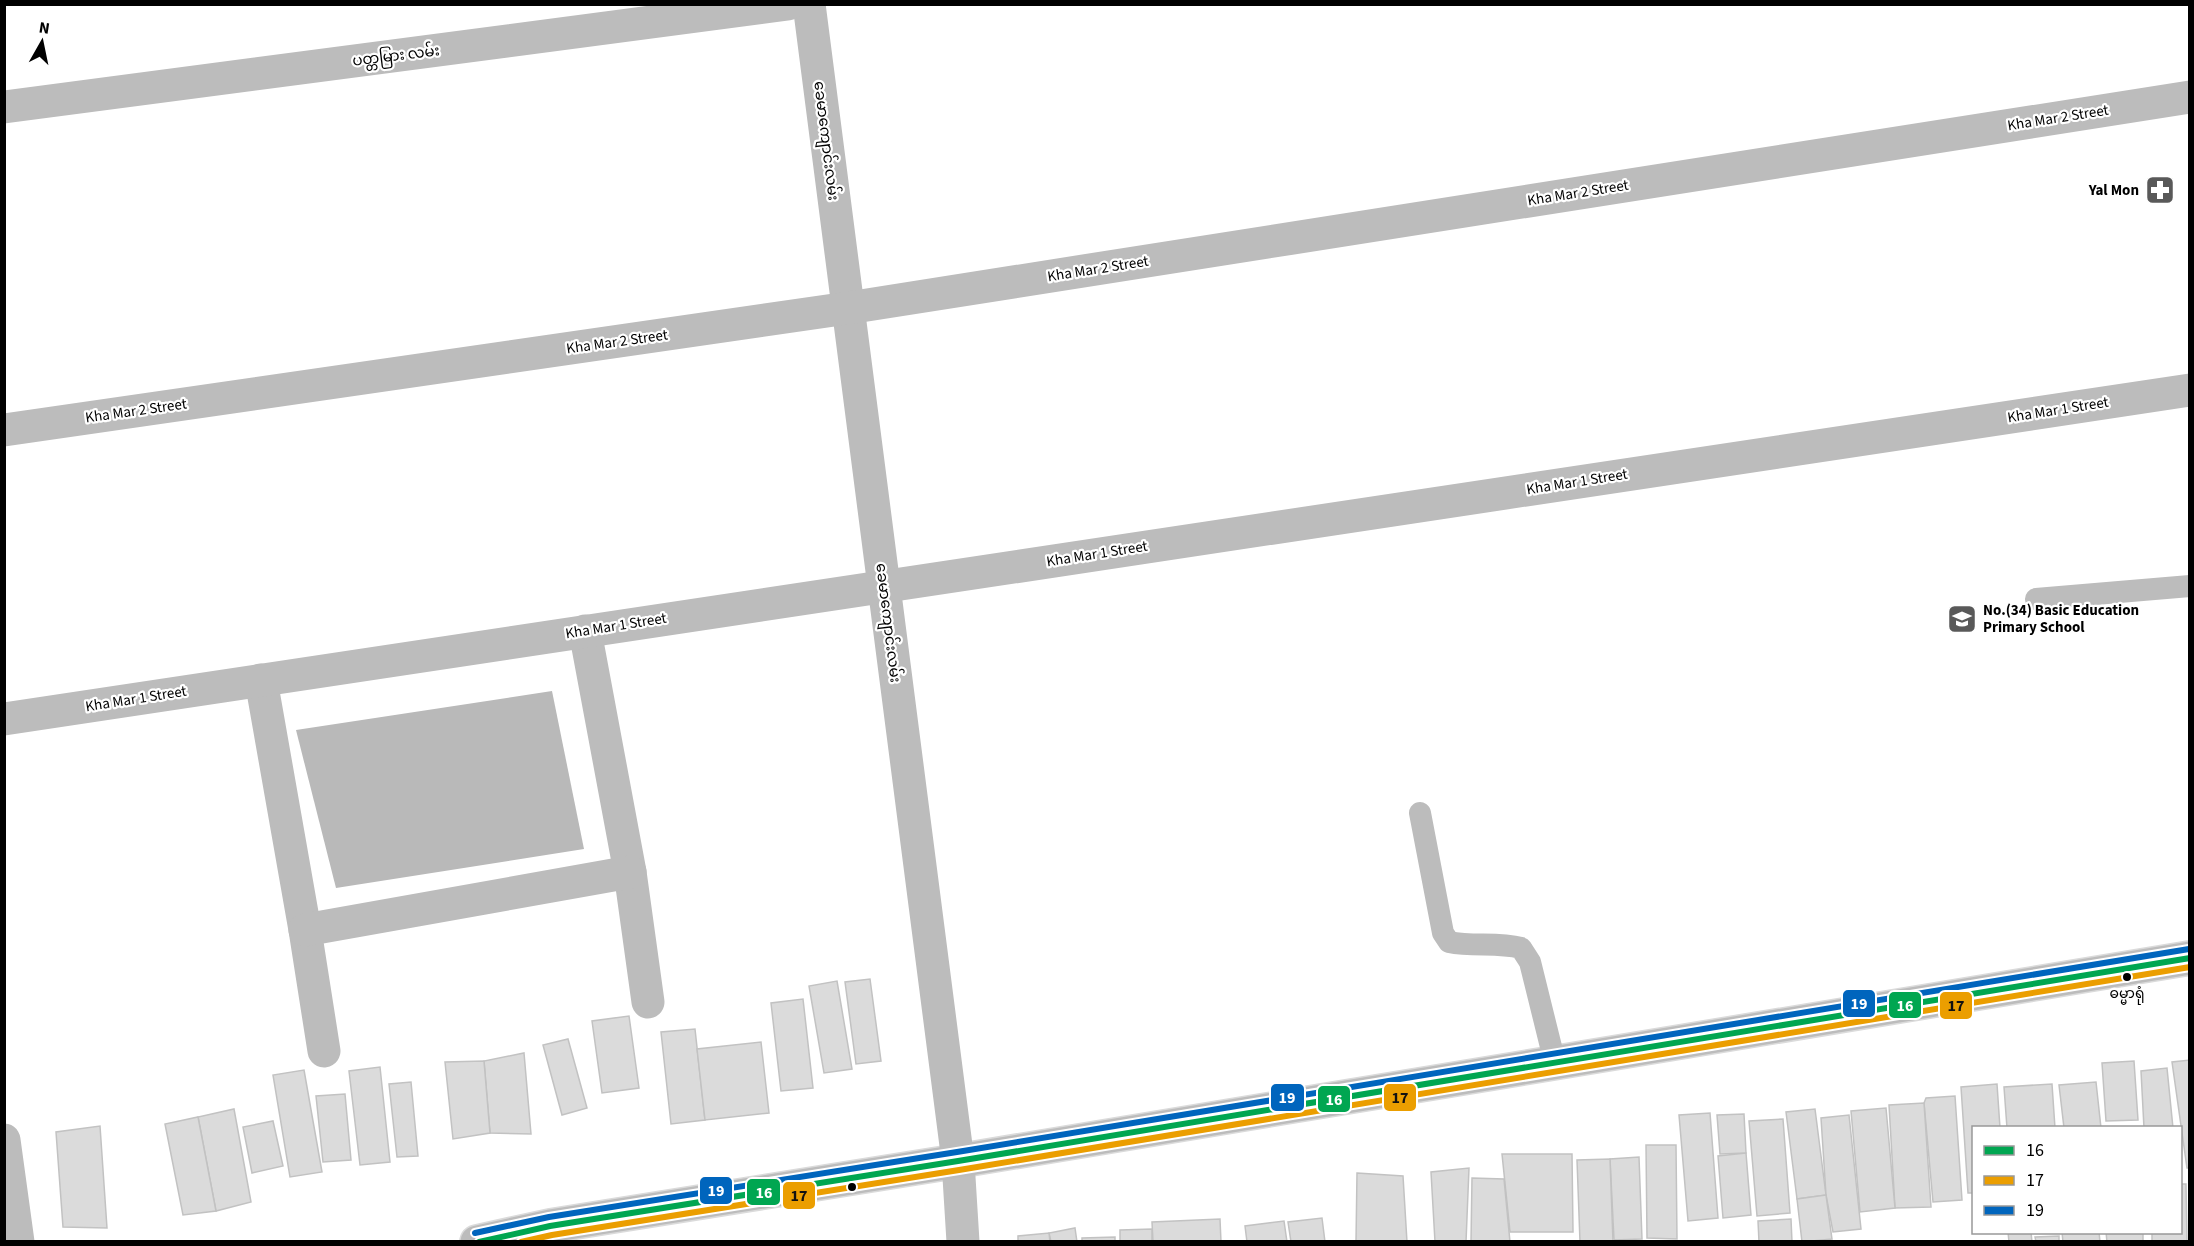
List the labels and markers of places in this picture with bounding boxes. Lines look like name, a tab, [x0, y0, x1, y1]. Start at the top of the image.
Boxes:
pharmacy icon: Yal Mon	[2144, 174, 2176, 206]
place label: Yal Mon	[2088, 180, 2139, 201]
place label: No.(34) Basic Education Primary School	[1983, 600, 2139, 638]
school or university icon: No.(34) Basic Education Primary School	[1946, 603, 1978, 635]
marker: ဓမ္မာရုံ	[2121, 971, 2133, 983]
place label: ဓမ္မာရုံ	[2110, 984, 2144, 1005]
unlabelled marker	[846, 1181, 858, 1193]

